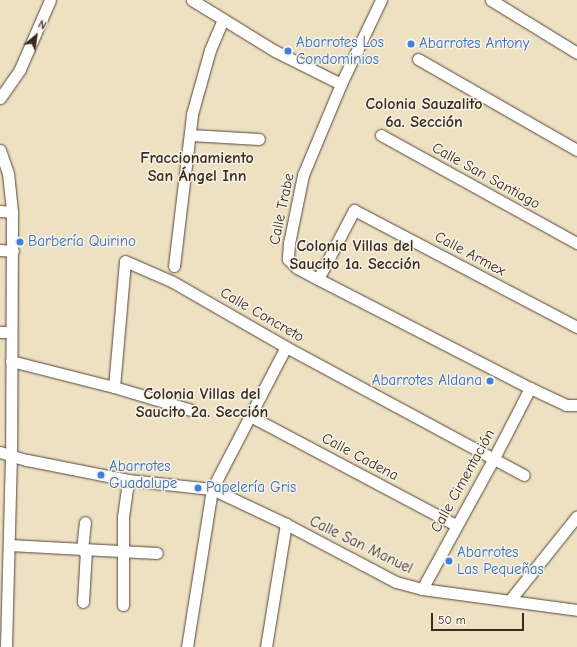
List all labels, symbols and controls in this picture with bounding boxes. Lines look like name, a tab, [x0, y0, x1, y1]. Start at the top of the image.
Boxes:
north arrow	[16, 16, 56, 56]
text: N	[36, 18, 48, 32]
place label: Abarrotes Los Condominios	[296, 33, 384, 68]
place label: Abarrotes Antony	[419, 35, 529, 53]
marker: Abarrotes Antony	[406, 39, 416, 49]
marker: Abarrotes Los Condominios	[283, 46, 293, 56]
district label: Colonia Sauzalito 6a. Sección	[366, 94, 482, 132]
street label: Calle San Santiago	[429, 139, 543, 213]
district label: Fraccionamiento San Ángel Inn	[140, 148, 254, 186]
street label: Calle Trabe	[266, 172, 298, 246]
street label: Calle Armex	[431, 228, 509, 280]
place label: Barbería Quirino	[28, 233, 136, 251]
district label: Colonia Villas del Saucito 1a. Sección	[290, 236, 420, 274]
marker: Barbería Quirino	[15, 237, 25, 247]
street label: Calle Concreto	[217, 284, 307, 346]
place label: Abarrotes Aldana	[372, 372, 482, 390]
marker: Abarrotes Aldana	[485, 376, 495, 386]
district label: Colonia Villas del Saucito 2a. Sección	[136, 384, 268, 422]
street label: Calle Cimentación	[427, 426, 499, 536]
street label: Calle Cadena	[318, 429, 402, 485]
place label: Abarrotes Guadalupe	[109, 457, 177, 492]
marker: Abarrotes Guadalupe	[96, 470, 106, 480]
place label: Papelería Gris	[206, 479, 296, 497]
marker: Papelería Gris	[193, 483, 203, 493]
street label: Calle San Manuel	[307, 512, 415, 578]
place label: Abarrotes Las Pequeñas	[457, 543, 544, 578]
marker: Abarrotes Las Pequeñas	[444, 556, 454, 566]
scale bar	[433, 605, 526, 631]
text: 50 m	[438, 613, 466, 627]

